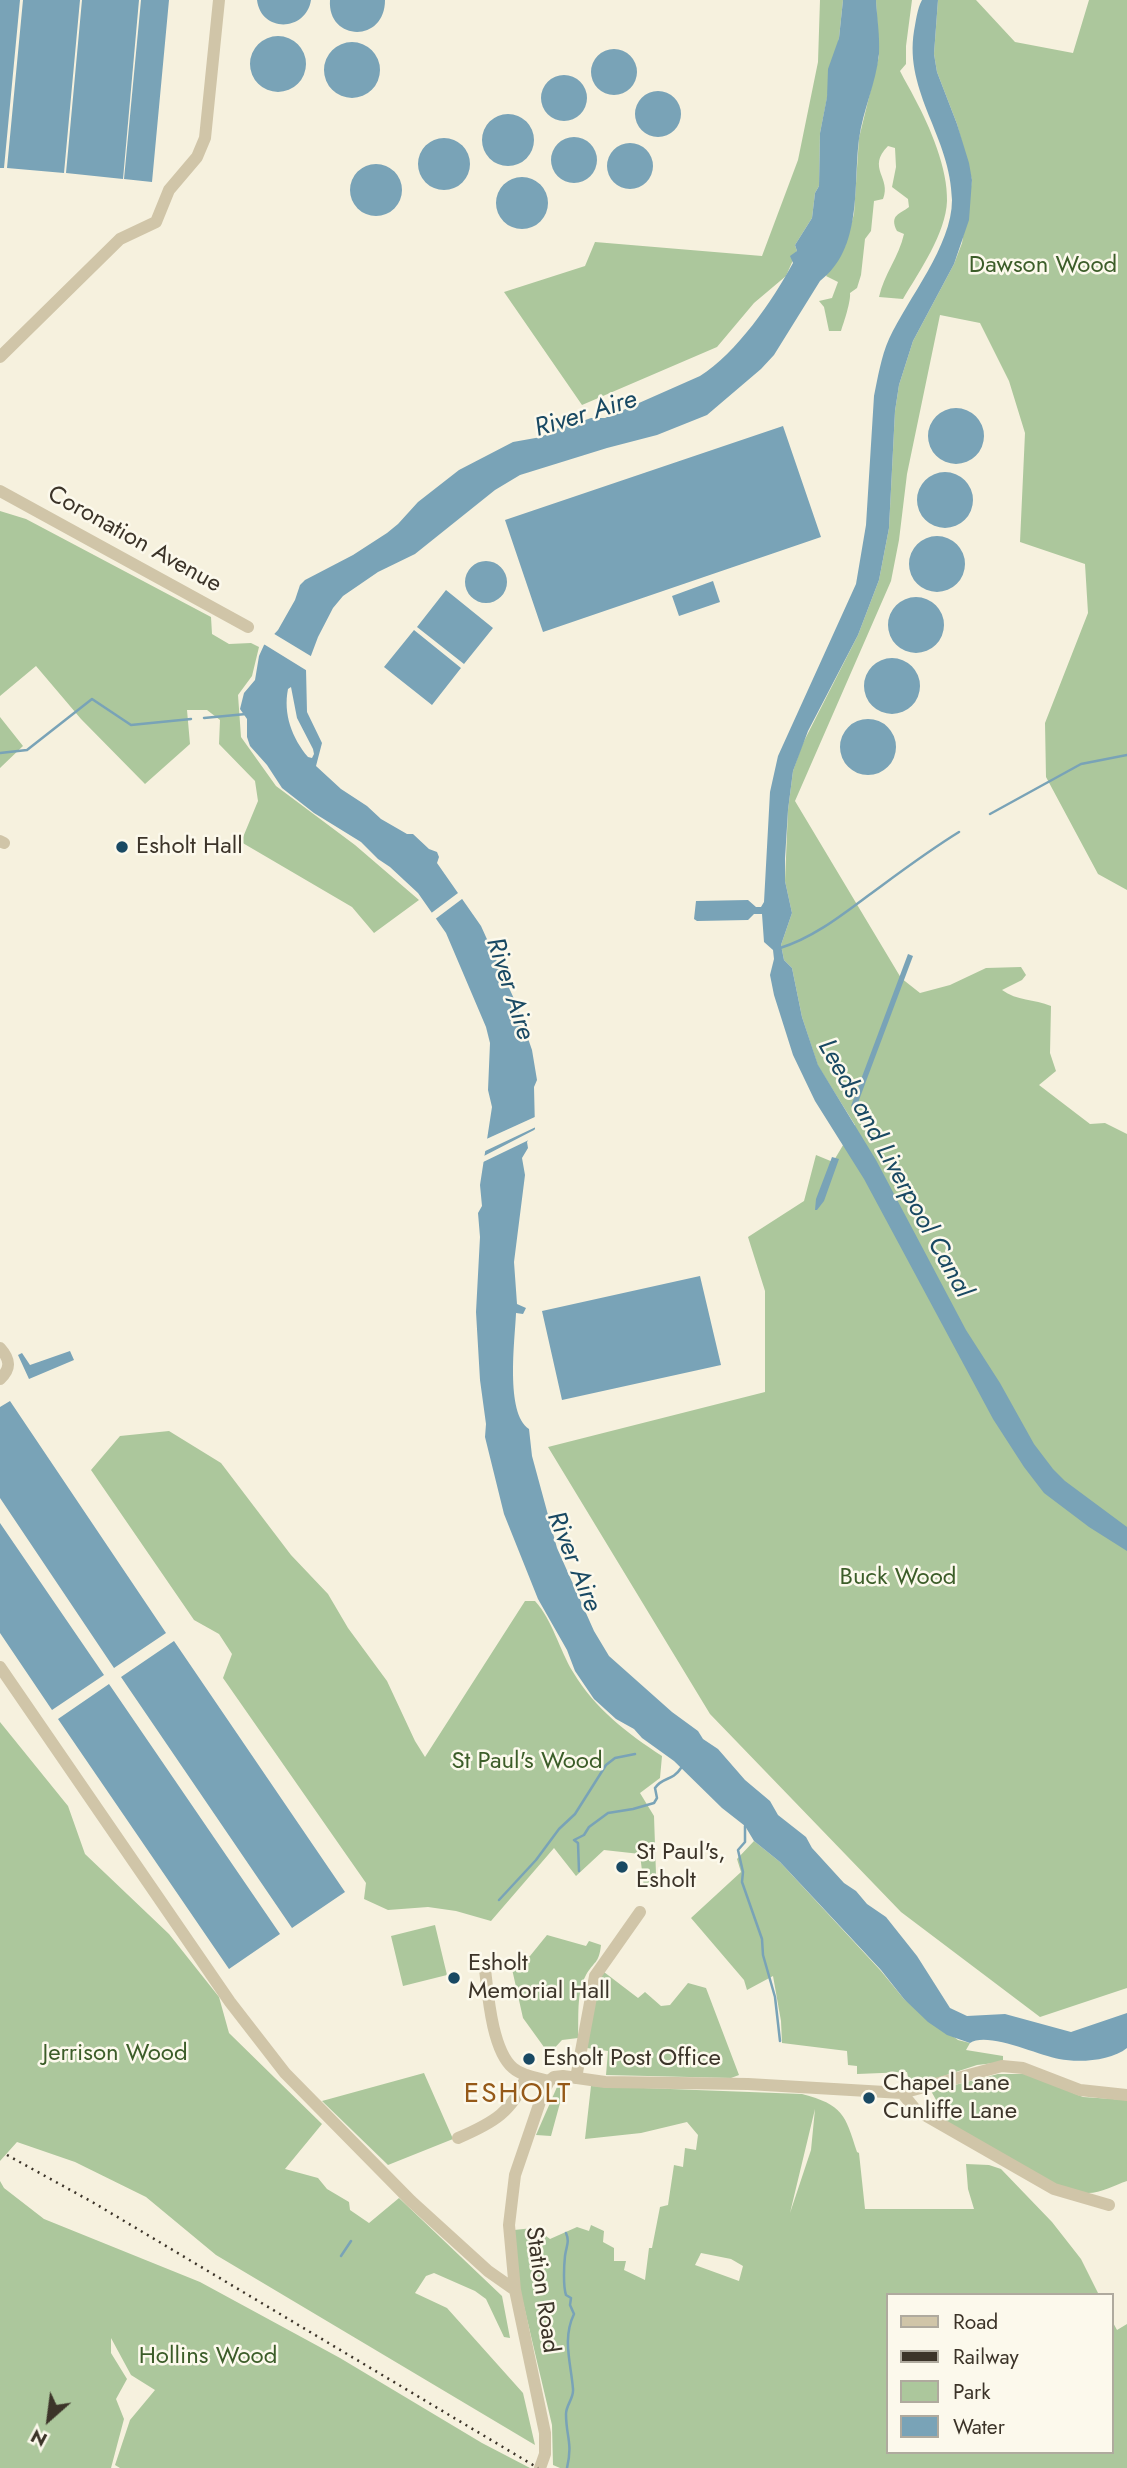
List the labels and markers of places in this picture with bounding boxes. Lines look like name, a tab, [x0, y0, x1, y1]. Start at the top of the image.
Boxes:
place label: Esholt Hall	[136, 833, 243, 861]
marker: Esholt Hall	[114, 839, 130, 855]
place label: St Paul's, Esholt	[636, 1839, 726, 1895]
marker: St Paul's, Esholt	[614, 1859, 630, 1875]
place label: Esholt Memorial Hall	[468, 1950, 610, 2006]
marker: Esholt Memorial Hall	[446, 1970, 462, 1986]
place label: Esholt Post Office	[543, 2045, 721, 2073]
marker: Esholt Post Office	[521, 2051, 537, 2067]
place label: Chapel Lane Cunliffe Lane	[883, 2070, 1017, 2126]
marker: Chapel Lane Cunliffe Lane	[861, 2090, 877, 2106]

